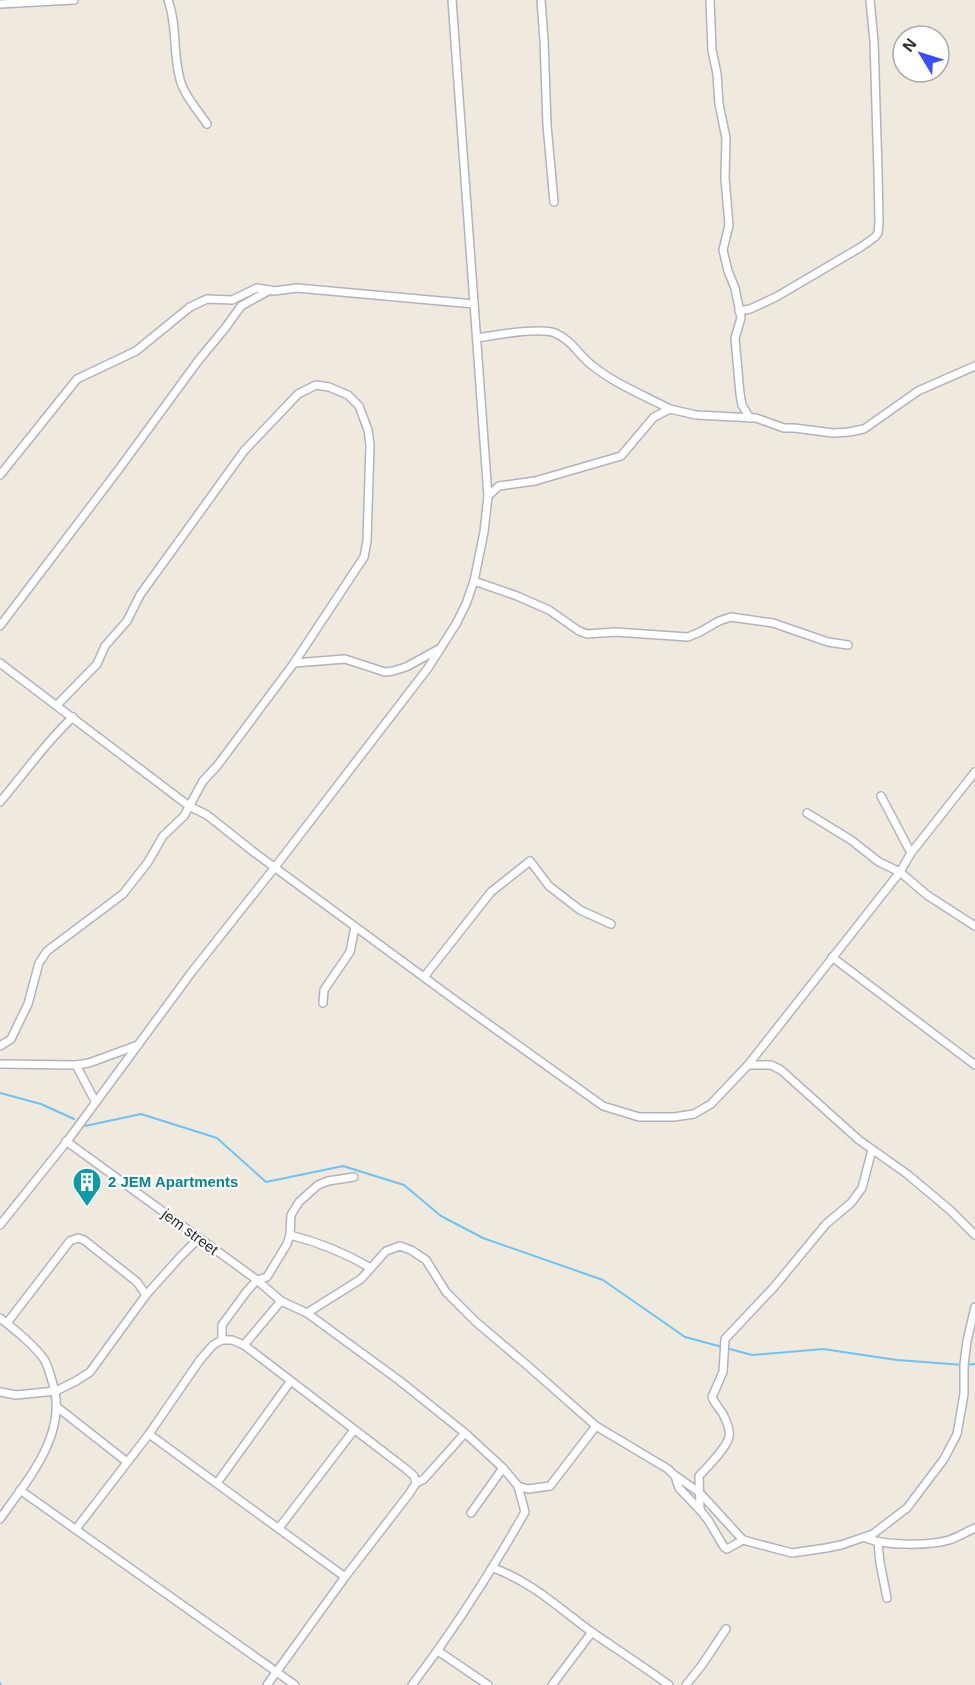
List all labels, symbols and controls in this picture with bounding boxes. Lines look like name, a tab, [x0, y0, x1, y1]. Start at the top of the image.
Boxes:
north arrow	[891, 24, 951, 84]
text: N	[899, 35, 920, 55]
building icon: 2 JEM Apartments	[71, 1166, 103, 1208]
place label: 2 JEM Apartments	[108, 1173, 238, 1190]
street label: jem street	[158, 1204, 222, 1259]

